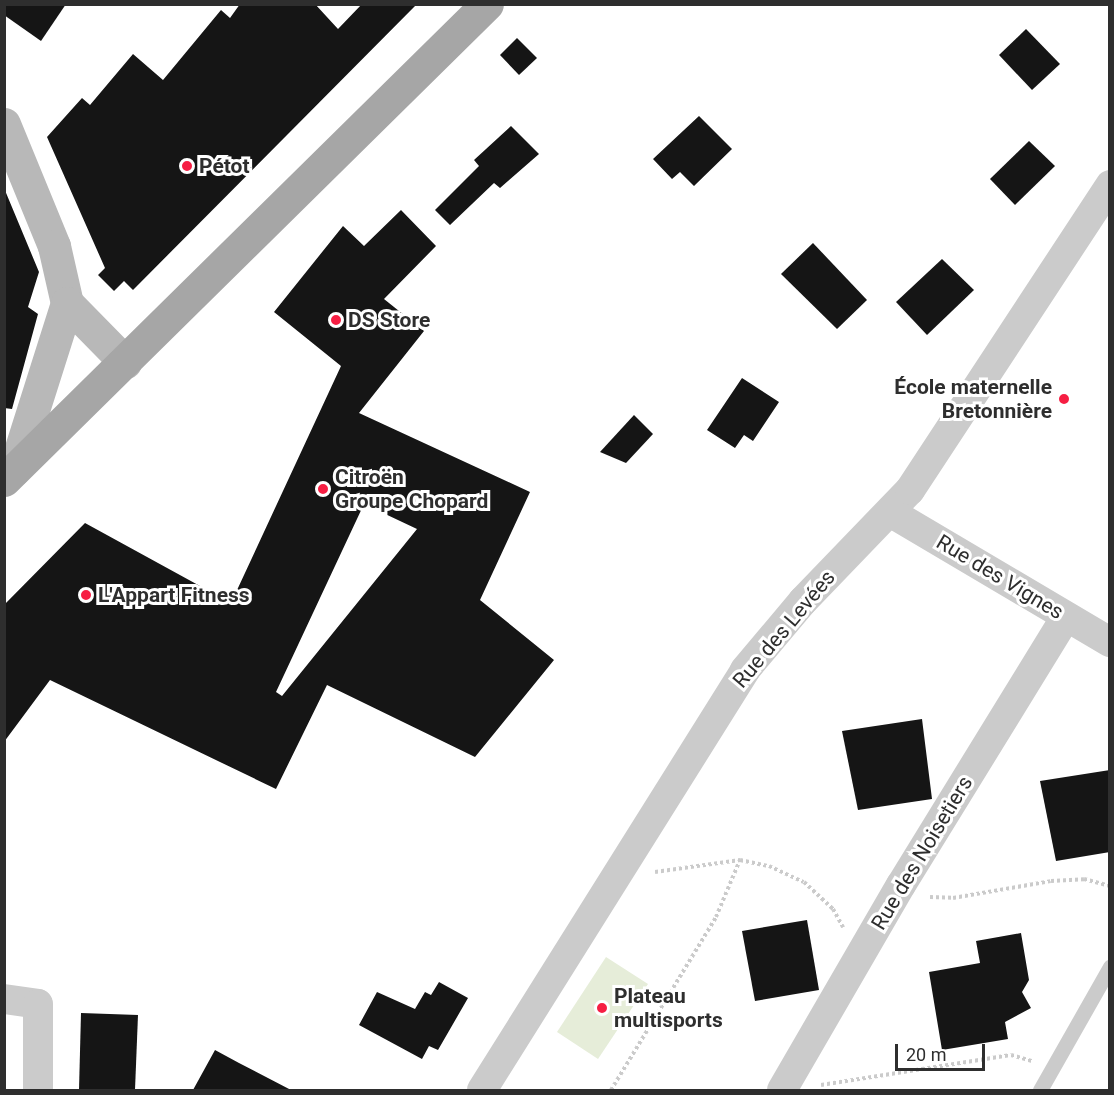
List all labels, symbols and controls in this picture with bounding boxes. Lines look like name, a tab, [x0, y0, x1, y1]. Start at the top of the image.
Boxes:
place label: Pétot	[199, 153, 250, 179]
marker: Pétot	[180, 159, 194, 173]
place label: DS Store	[348, 307, 430, 333]
marker: DS Store	[329, 313, 343, 327]
place label: École maternelle Bretonnière	[894, 374, 1052, 424]
marker: École maternelle Bretonnière	[1057, 392, 1071, 406]
place label: Citroën Groupe Chopard	[335, 464, 488, 514]
marker: Citroën Groupe Chopard	[316, 482, 330, 496]
street label: Rue des Vignes	[932, 529, 1068, 625]
street label: Rue des Levées	[728, 565, 840, 693]
place label: L'Appart Fitness	[98, 582, 250, 608]
marker: L'Appart Fitness	[79, 588, 93, 602]
street label: Rue des Noisetiers	[866, 772, 978, 934]
place label: Plateau multisports	[614, 983, 723, 1033]
marker: Plateau multisports	[595, 1001, 609, 1015]
scale bar	[898, 1032, 988, 1070]
text: 20 m	[906, 1044, 946, 1065]

